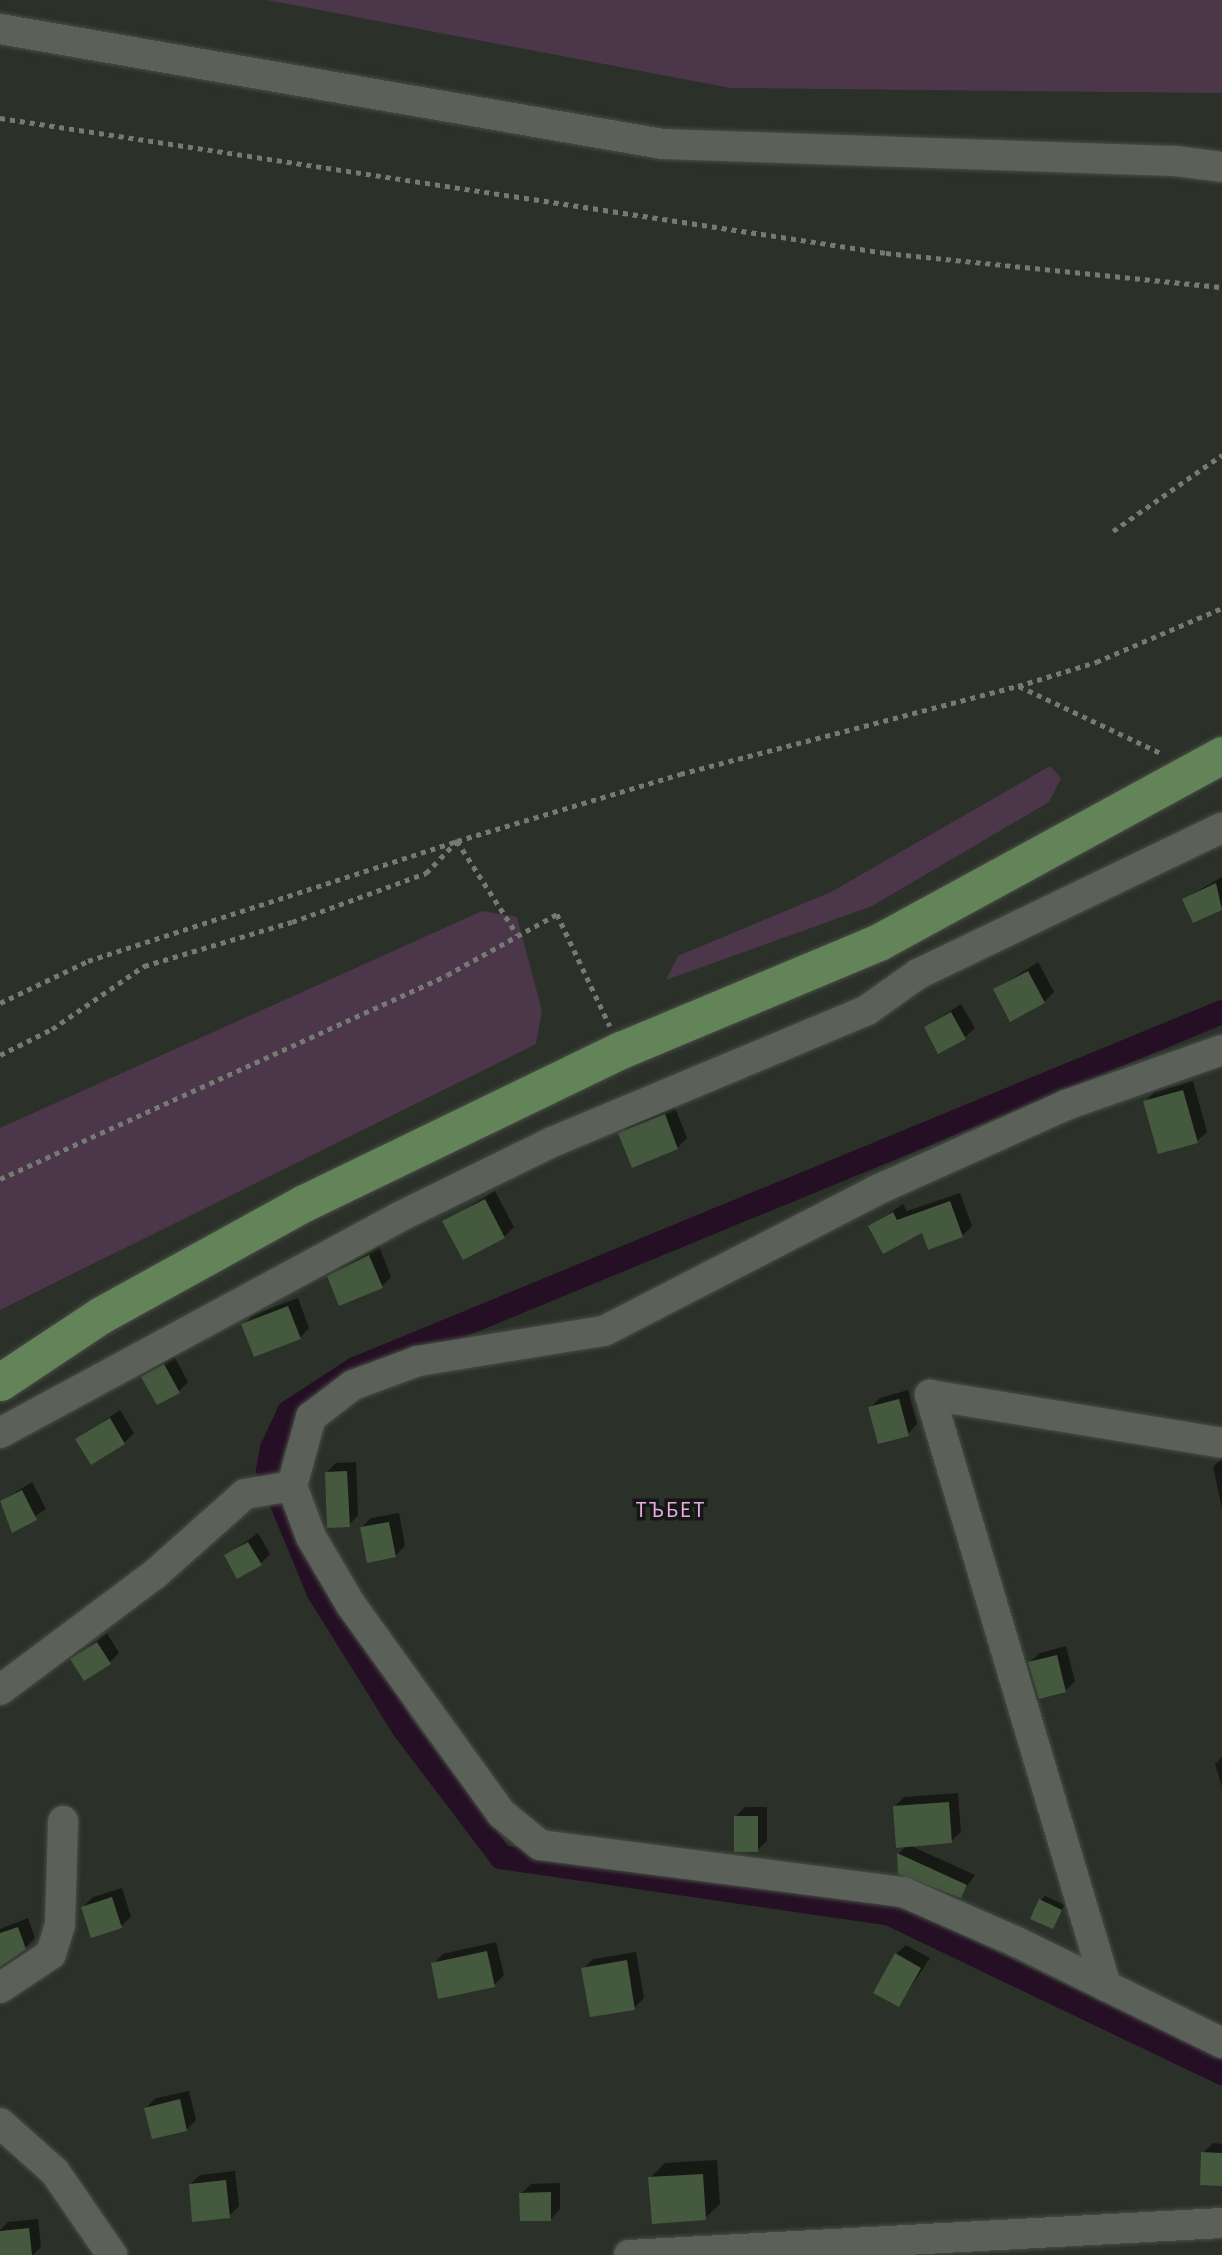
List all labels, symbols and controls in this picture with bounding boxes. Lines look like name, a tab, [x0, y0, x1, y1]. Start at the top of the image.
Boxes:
district label: ТЪБЕТ	[636, 1497, 706, 1523]

